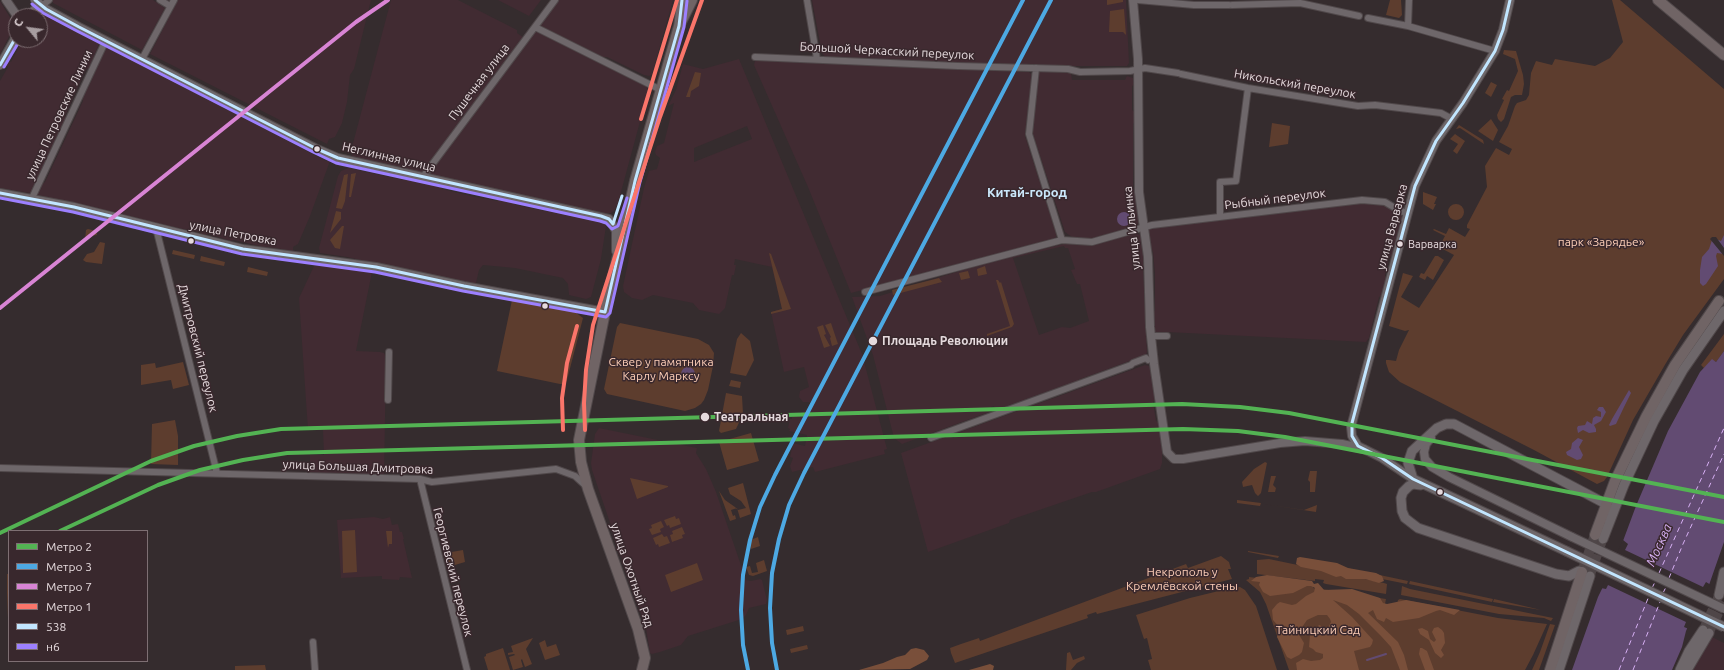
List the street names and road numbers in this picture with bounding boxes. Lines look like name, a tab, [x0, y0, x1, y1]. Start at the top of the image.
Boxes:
street label: Большой Черкасский переулок	[799, 39, 975, 63]
street label: Пушечная улица	[446, 41, 512, 123]
street label: улица Петровские Линии	[23, 48, 95, 182]
street label: Никольский переулок	[1233, 66, 1357, 102]
street label: Неглинная улица	[341, 139, 437, 175]
street label: улица Варварка	[1374, 182, 1410, 272]
street label: улица Ильинка	[1120, 186, 1144, 270]
street label: Рыбный переулок	[1224, 186, 1326, 212]
street label: улица Петровка	[188, 217, 278, 249]
street label: Дмитровский переулок	[175, 282, 221, 414]
street label: улица Большая Дмитровка	[282, 457, 434, 477]
street label: Георгиевский переулок	[430, 506, 476, 638]
street label: улица Охотный Ряд	[607, 521, 657, 629]

